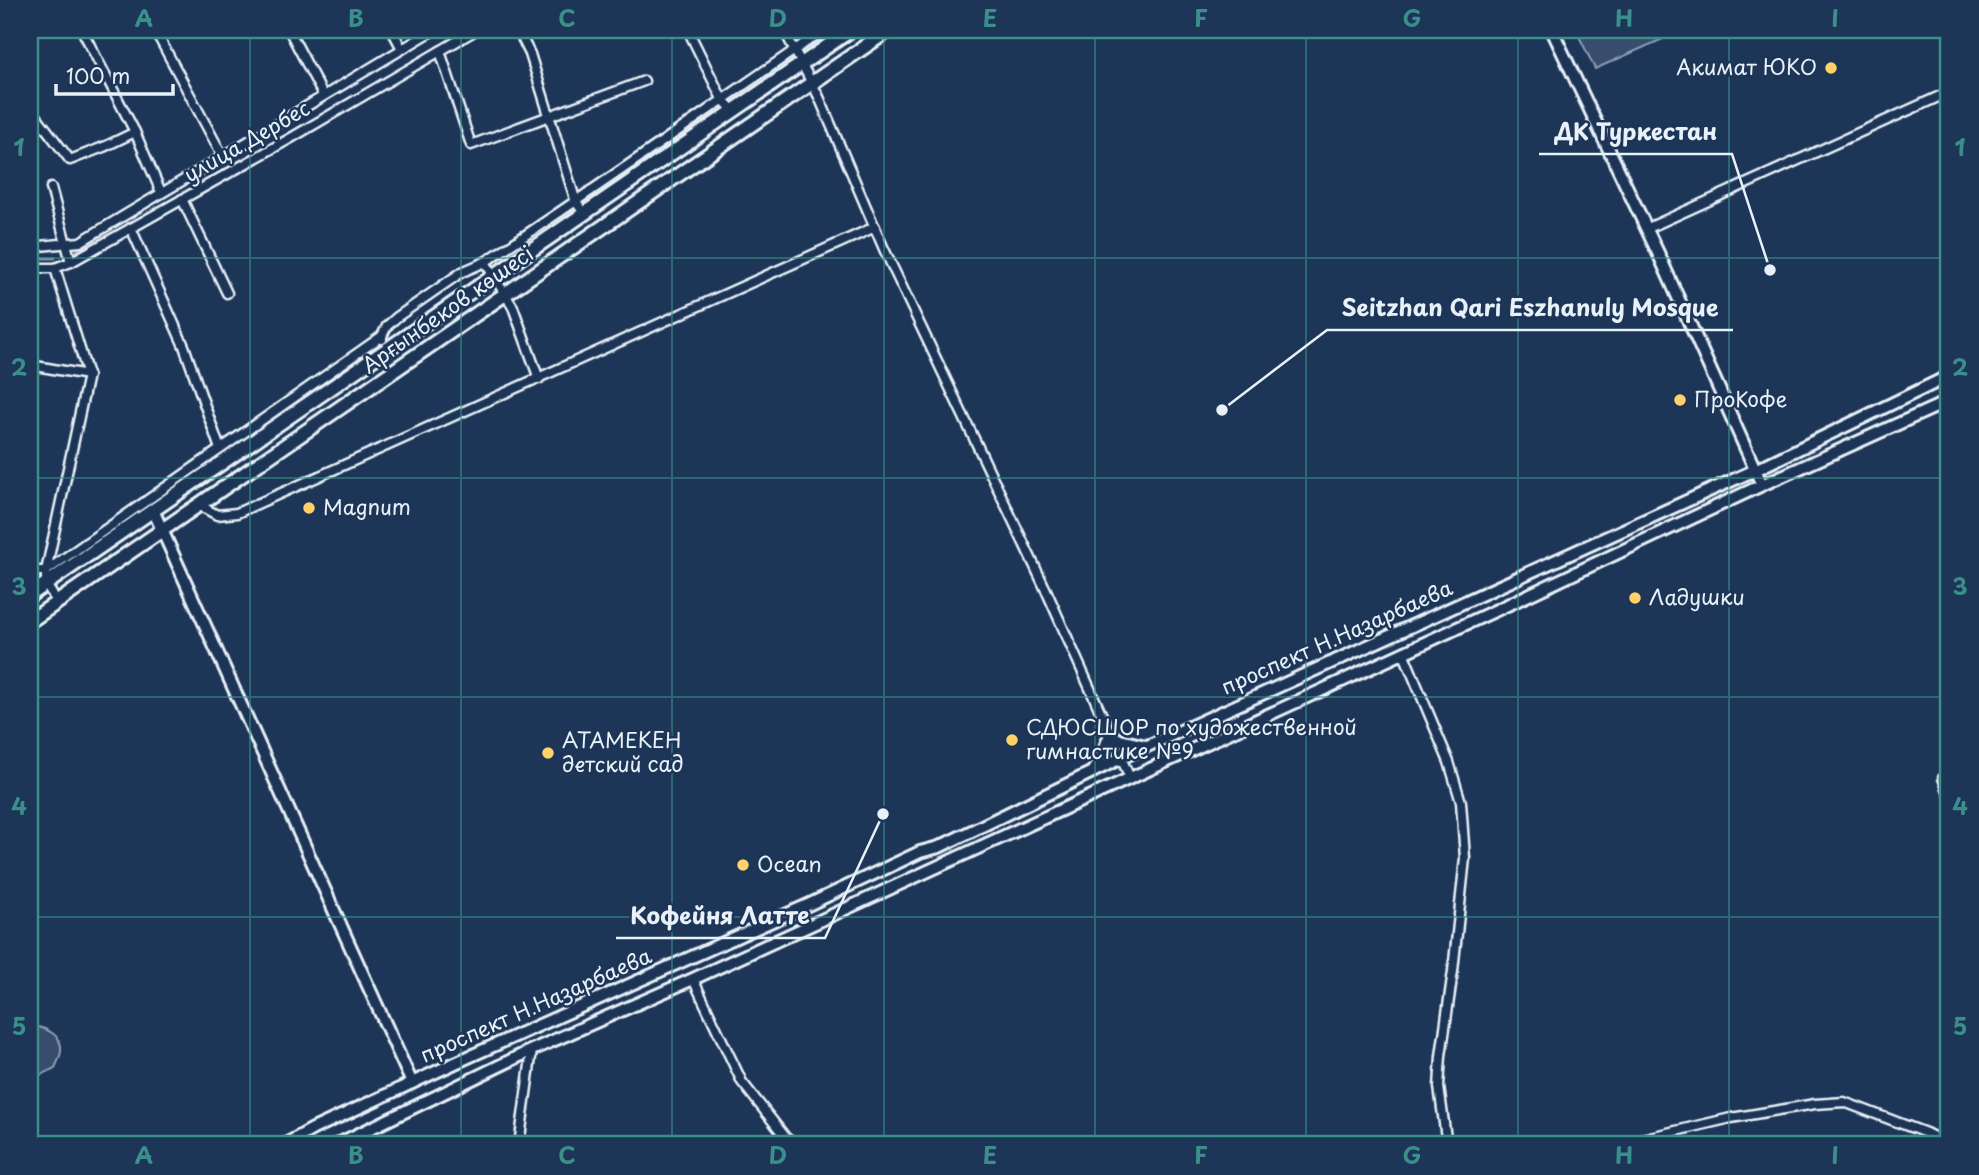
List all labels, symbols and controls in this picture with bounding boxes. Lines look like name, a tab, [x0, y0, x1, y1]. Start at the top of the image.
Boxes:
text: A	[135, 0, 153, 35]
text: B	[348, 0, 364, 35]
text: C	[558, 0, 576, 35]
text: D	[769, 0, 787, 35]
text: E	[983, 0, 997, 35]
text: F	[1194, 0, 1208, 35]
text: G	[1403, 0, 1421, 35]
text: H	[1615, 0, 1633, 35]
text: I	[1831, 0, 1839, 35]
place label: Акимат ЮКО	[1676, 50, 1817, 82]
scale bar	[56, 52, 173, 96]
text: 100 m	[66, 59, 130, 91]
marker: Акимат ЮКО	[1823, 60, 1839, 76]
street label: улица Дербес	[177, 91, 315, 189]
callout: ДК Туркестан	[1539, 110, 1732, 154]
text: ДК Туркестан	[1554, 113, 1717, 148]
text: 1	[14, 129, 25, 164]
text: 1	[1955, 129, 1966, 164]
street label: Арғынбеков көшесі	[354, 237, 540, 380]
callout: Seitzhan Qari Eszhanuly Mosque	[1327, 286, 1733, 330]
text: Seitzhan Qari Eszhanuly Mosque	[1341, 289, 1719, 324]
text: 2	[11, 349, 27, 384]
text: 2	[1952, 349, 1968, 384]
place label: ПроКофе	[1694, 382, 1787, 414]
marker: ПроКофе	[1672, 392, 1688, 408]
place label: Magnum	[323, 490, 411, 522]
marker: Magnum	[301, 500, 317, 516]
text: 3	[11, 568, 27, 603]
text: 3	[1952, 568, 1968, 603]
street label: проспект Н.Назарбаева	[1215, 571, 1457, 702]
place label: Ладушки	[1649, 580, 1745, 612]
marker: Ладушки	[1627, 590, 1643, 606]
place label: СДЮСШОР по художественной гимнастике №9	[1026, 710, 1357, 766]
place label: АТАМЕКЕН детский сад	[562, 723, 684, 779]
marker: СДЮСШОР по художественной гимнастике №9	[1004, 732, 1020, 748]
marker: АТАМЕКЕН детский сад	[540, 745, 556, 761]
text: 4	[11, 788, 27, 823]
text: 4	[1952, 788, 1968, 823]
place label: Ocean	[757, 847, 822, 879]
marker: Ocean	[735, 857, 751, 873]
callout: Кофейня Латте	[616, 894, 825, 938]
text: Кофейня Латте	[630, 897, 810, 932]
street label: проспект Н.Назарбаева	[414, 939, 656, 1070]
text: 5	[12, 1008, 26, 1043]
text: 5	[1953, 1008, 1967, 1043]
text: A	[135, 1137, 153, 1172]
text: B	[348, 1137, 364, 1172]
text: C	[558, 1137, 576, 1172]
text: D	[769, 1137, 787, 1172]
text: E	[983, 1137, 997, 1172]
text: F	[1194, 1137, 1208, 1172]
text: G	[1403, 1137, 1421, 1172]
text: H	[1615, 1137, 1633, 1172]
text: I	[1831, 1137, 1839, 1172]

